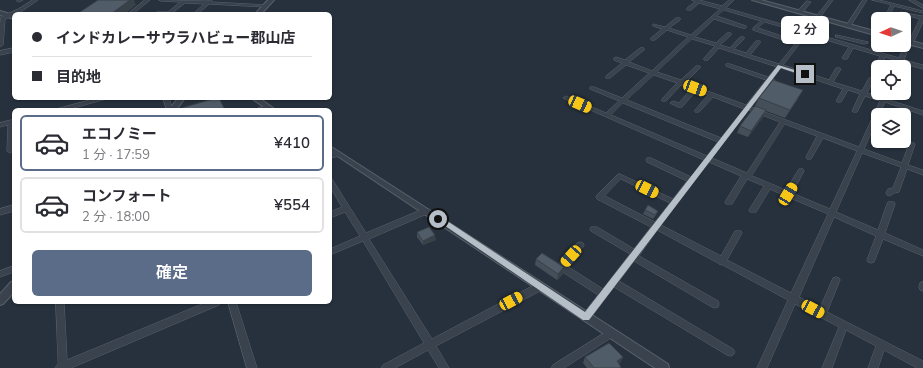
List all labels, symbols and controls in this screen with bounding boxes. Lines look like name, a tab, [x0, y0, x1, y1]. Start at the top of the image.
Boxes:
north arrow	[871, 12, 911, 52]
map controls	[871, 12, 911, 148]
callout: 2 分	[781, 16, 829, 44]
text: 2 分	[793, 21, 817, 39]
text: インドカレーサウラハビュー郡山店	[56, 28, 296, 48]
button: locate	[871, 60, 911, 100]
route end	[796, 65, 814, 83]
text: 目的地	[56, 67, 101, 87]
car	[682, 78, 708, 98]
car	[567, 94, 593, 114]
button: layers	[871, 108, 911, 148]
text: エコノミー	[82, 124, 157, 144]
icon: car	[34, 125, 70, 161]
text: ¥410	[274, 133, 310, 153]
text: 1 分 · 17:59	[82, 146, 150, 164]
car	[634, 178, 660, 200]
car	[777, 181, 799, 207]
text: コンフォート	[82, 186, 172, 206]
icon: car	[34, 187, 70, 223]
text: ¥554	[274, 195, 310, 215]
text: 2 分 · 18:00	[82, 208, 150, 226]
route start	[429, 210, 447, 228]
car	[559, 243, 583, 269]
button: 確定	[32, 250, 312, 296]
car	[498, 290, 524, 312]
car	[800, 298, 826, 320]

